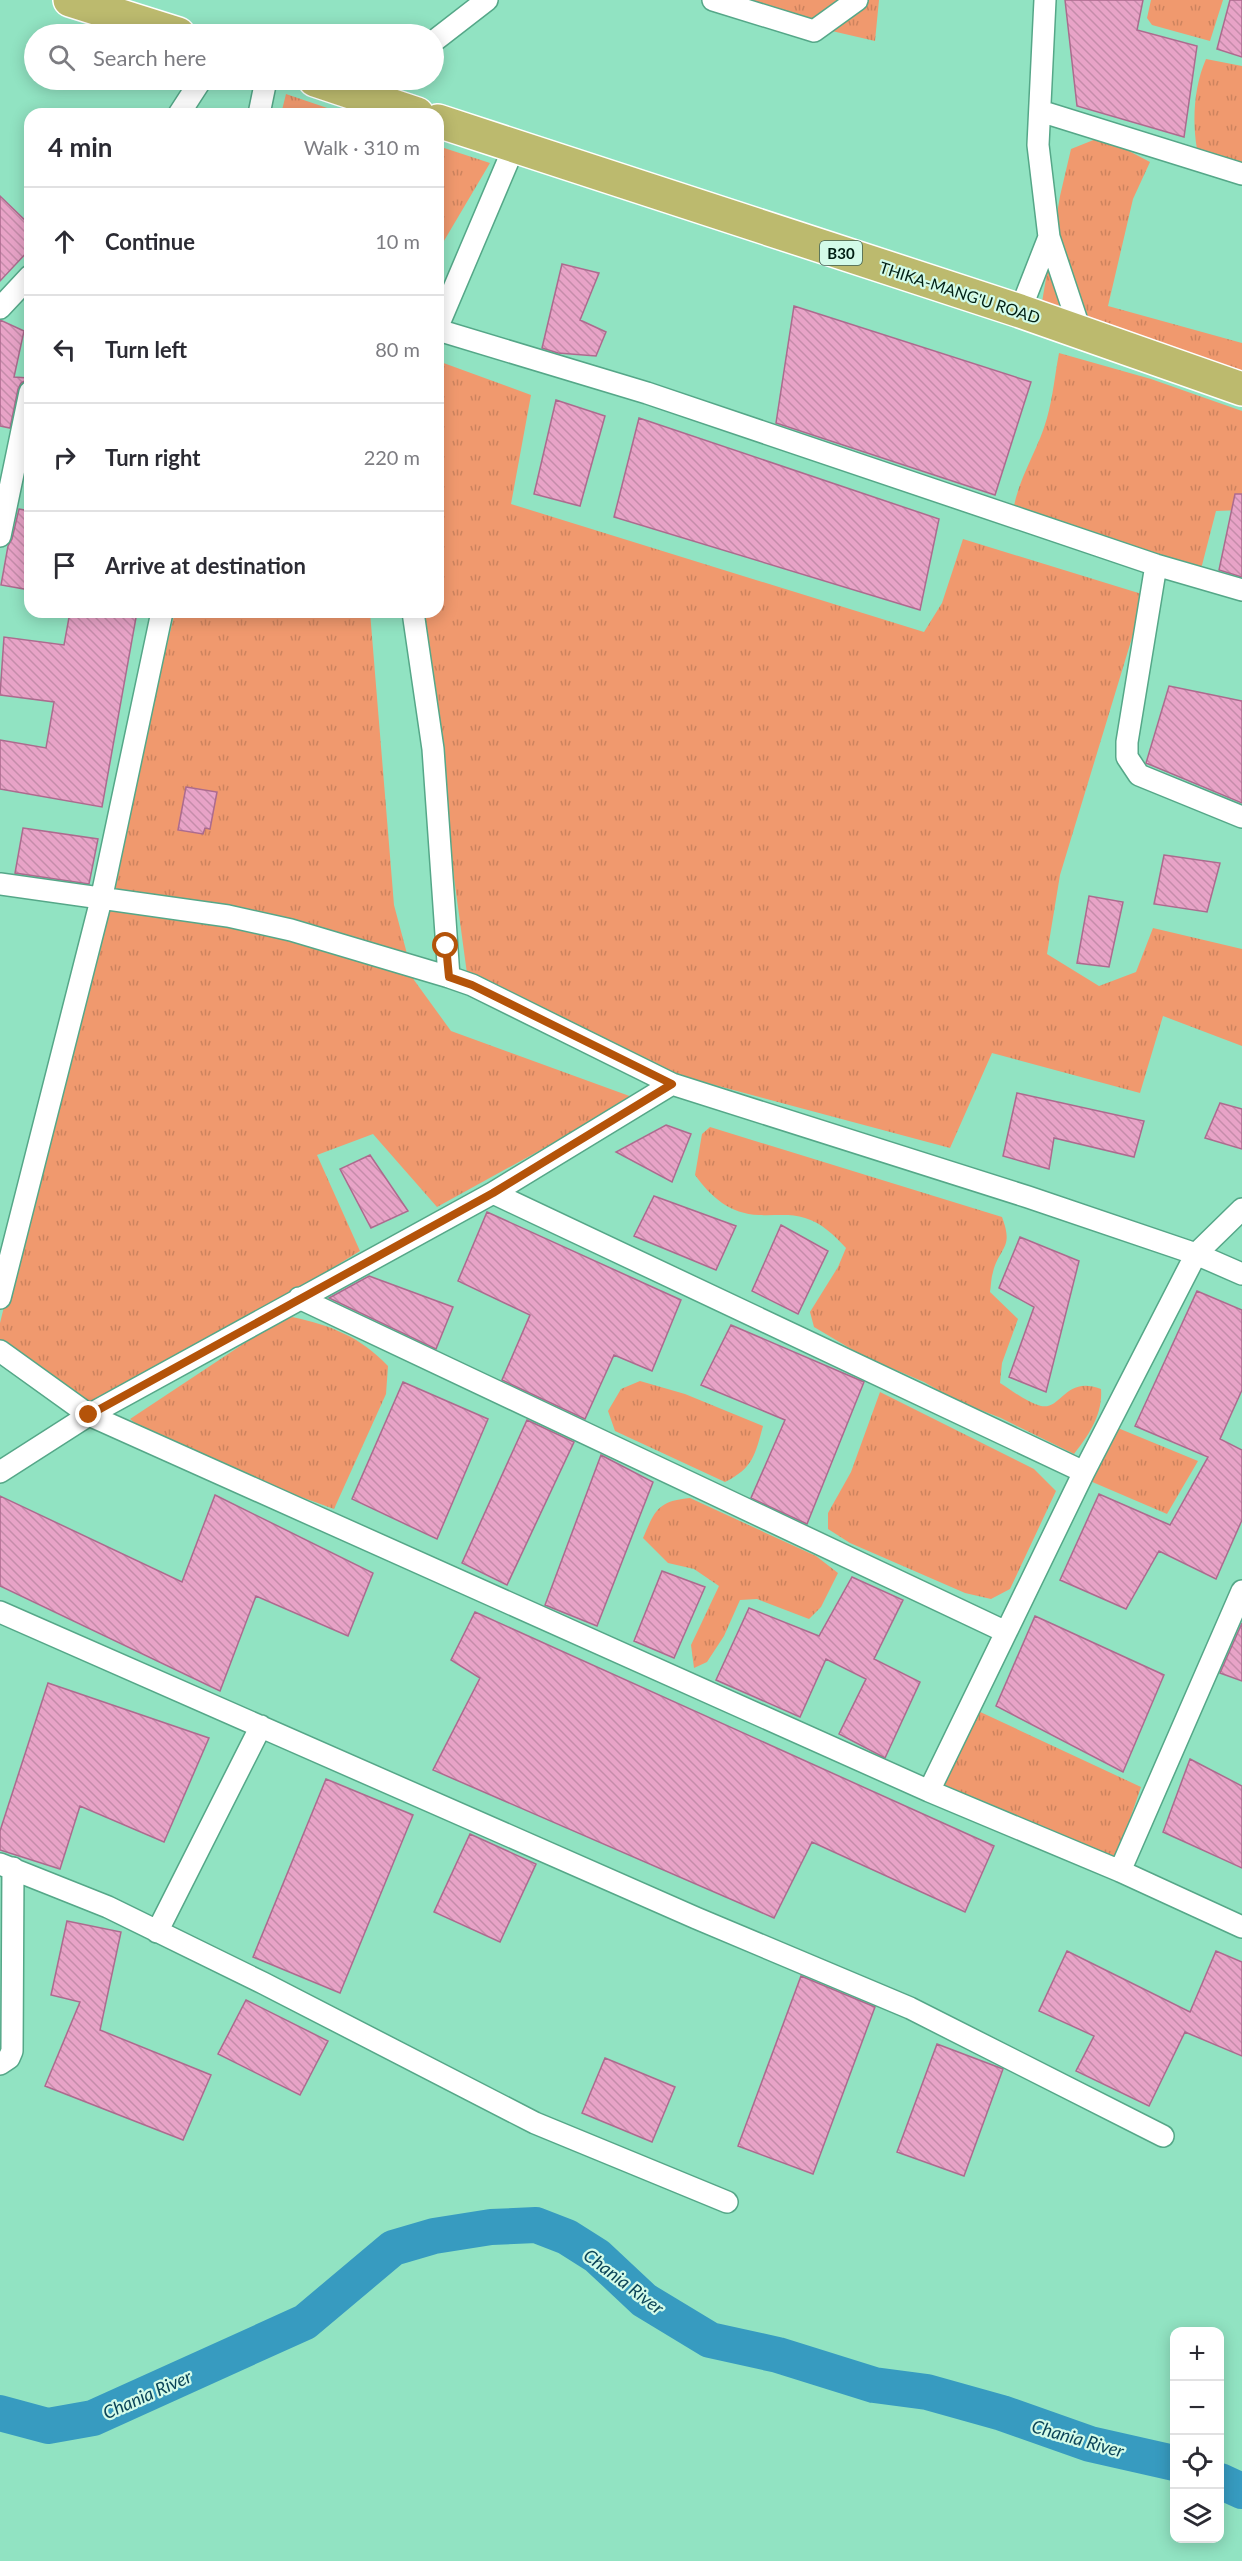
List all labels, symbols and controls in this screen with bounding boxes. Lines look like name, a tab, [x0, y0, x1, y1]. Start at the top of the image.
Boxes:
search box	[24, 24, 444, 90]
icon: search	[45, 41, 78, 74]
text: Search here	[93, 44, 206, 71]
text: 4 min	[48, 131, 112, 163]
text: Walk · 310 m	[304, 135, 420, 159]
icon: ahead	[48, 225, 81, 258]
text: Continue	[105, 228, 195, 255]
text: 10 m	[375, 229, 420, 253]
road number: B30	[820, 241, 862, 265]
street label: THIKA-MANG'U ROAD	[877, 257, 1043, 327]
icon: left	[48, 333, 81, 366]
text: Turn left	[105, 336, 187, 363]
text: 80 m	[375, 337, 420, 361]
icon: right	[48, 441, 81, 474]
text: Turn right	[105, 444, 200, 471]
text: 220 m	[364, 445, 420, 469]
icon: arrive	[48, 549, 81, 582]
text: Arrive at destination	[105, 552, 306, 579]
route start	[432, 932, 458, 958]
route end	[75, 1401, 101, 1427]
water label: Chania River	[580, 2244, 669, 2319]
map controls	[1170, 2327, 1224, 2543]
button: +	[1170, 2327, 1224, 2381]
water label: Chania River	[99, 2364, 196, 2423]
button: −	[1170, 2381, 1224, 2435]
water label: Chania River	[1029, 2414, 1127, 2462]
button: locate	[1170, 2435, 1224, 2489]
button: layers	[1170, 2489, 1224, 2543]

